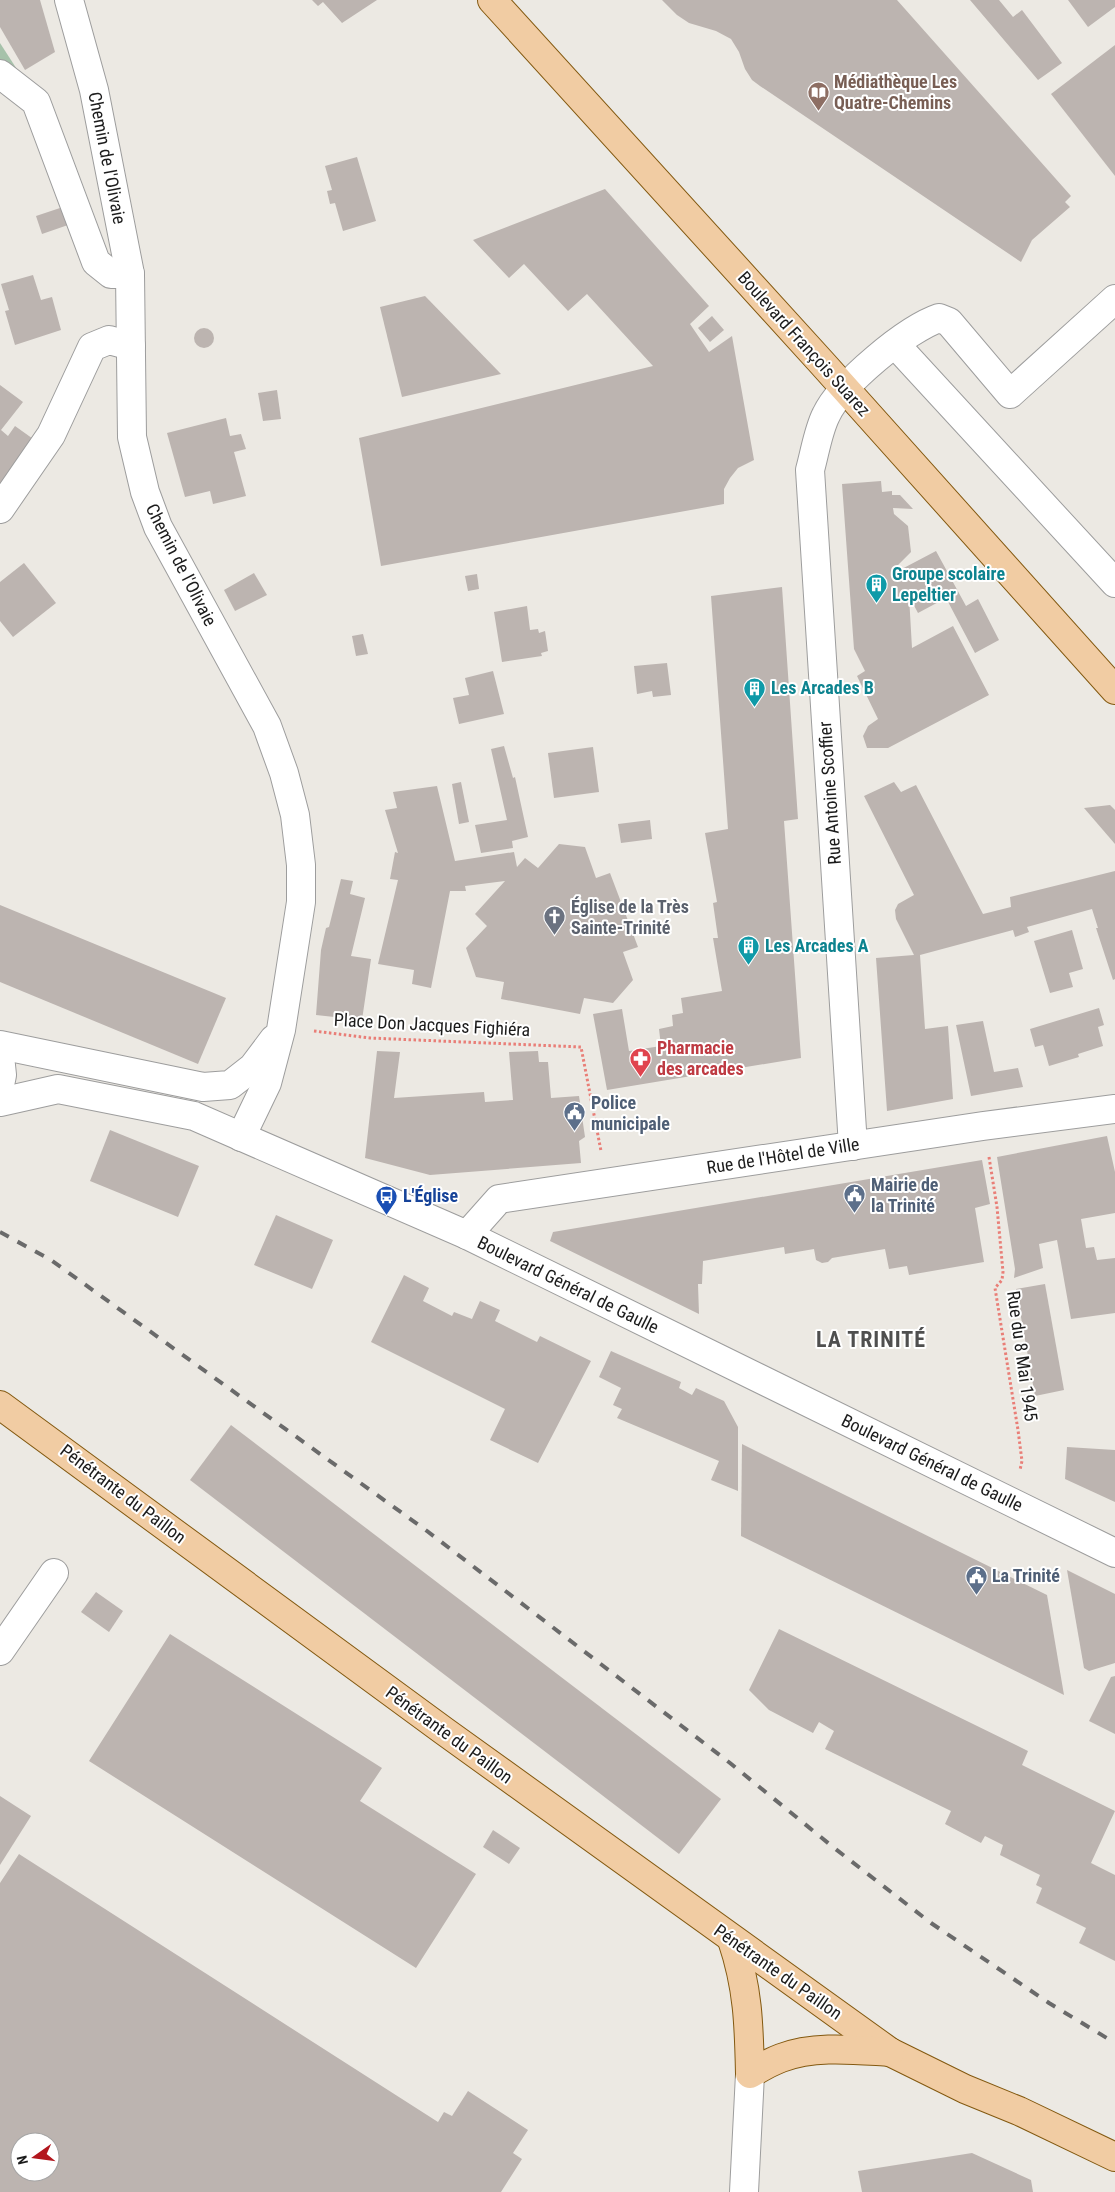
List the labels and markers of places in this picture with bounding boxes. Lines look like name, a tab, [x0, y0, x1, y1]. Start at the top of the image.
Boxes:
place label: Médiathèque Les Quatre-Chemins	[834, 71, 957, 113]
library icon: Médiathèque Les Quatre-Chemins	[806, 80, 830, 111]
place label: Groupe scolaire Lepeltier	[892, 563, 1005, 605]
building icon: Groupe scolaire Lepeltier	[864, 572, 888, 603]
building icon: Les Arcades B	[743, 676, 767, 707]
place label: Les Arcades B	[771, 677, 874, 698]
place label: Église de la Très Sainte-Trinité	[571, 896, 689, 938]
church icon: Église de la Très Sainte-Trinité	[543, 905, 567, 936]
building icon: Les Arcades A	[737, 934, 761, 965]
place label: Les Arcades A	[765, 935, 869, 956]
place label: Pharmacie des arcades	[657, 1037, 744, 1079]
pharmacy icon: Pharmacie des arcades	[629, 1046, 653, 1077]
place label: Police municipale	[591, 1092, 670, 1134]
public building icon: Police municipale	[563, 1101, 587, 1132]
place label: Mairie de la Trinité	[871, 1174, 939, 1216]
public building icon: Mairie de la Trinité	[843, 1183, 867, 1214]
bus stop icon: L'Église	[375, 1184, 399, 1215]
place label: L'Église	[403, 1185, 458, 1206]
public building icon: La Trinité	[964, 1564, 988, 1595]
place label: La Trinité	[992, 1565, 1060, 1586]

